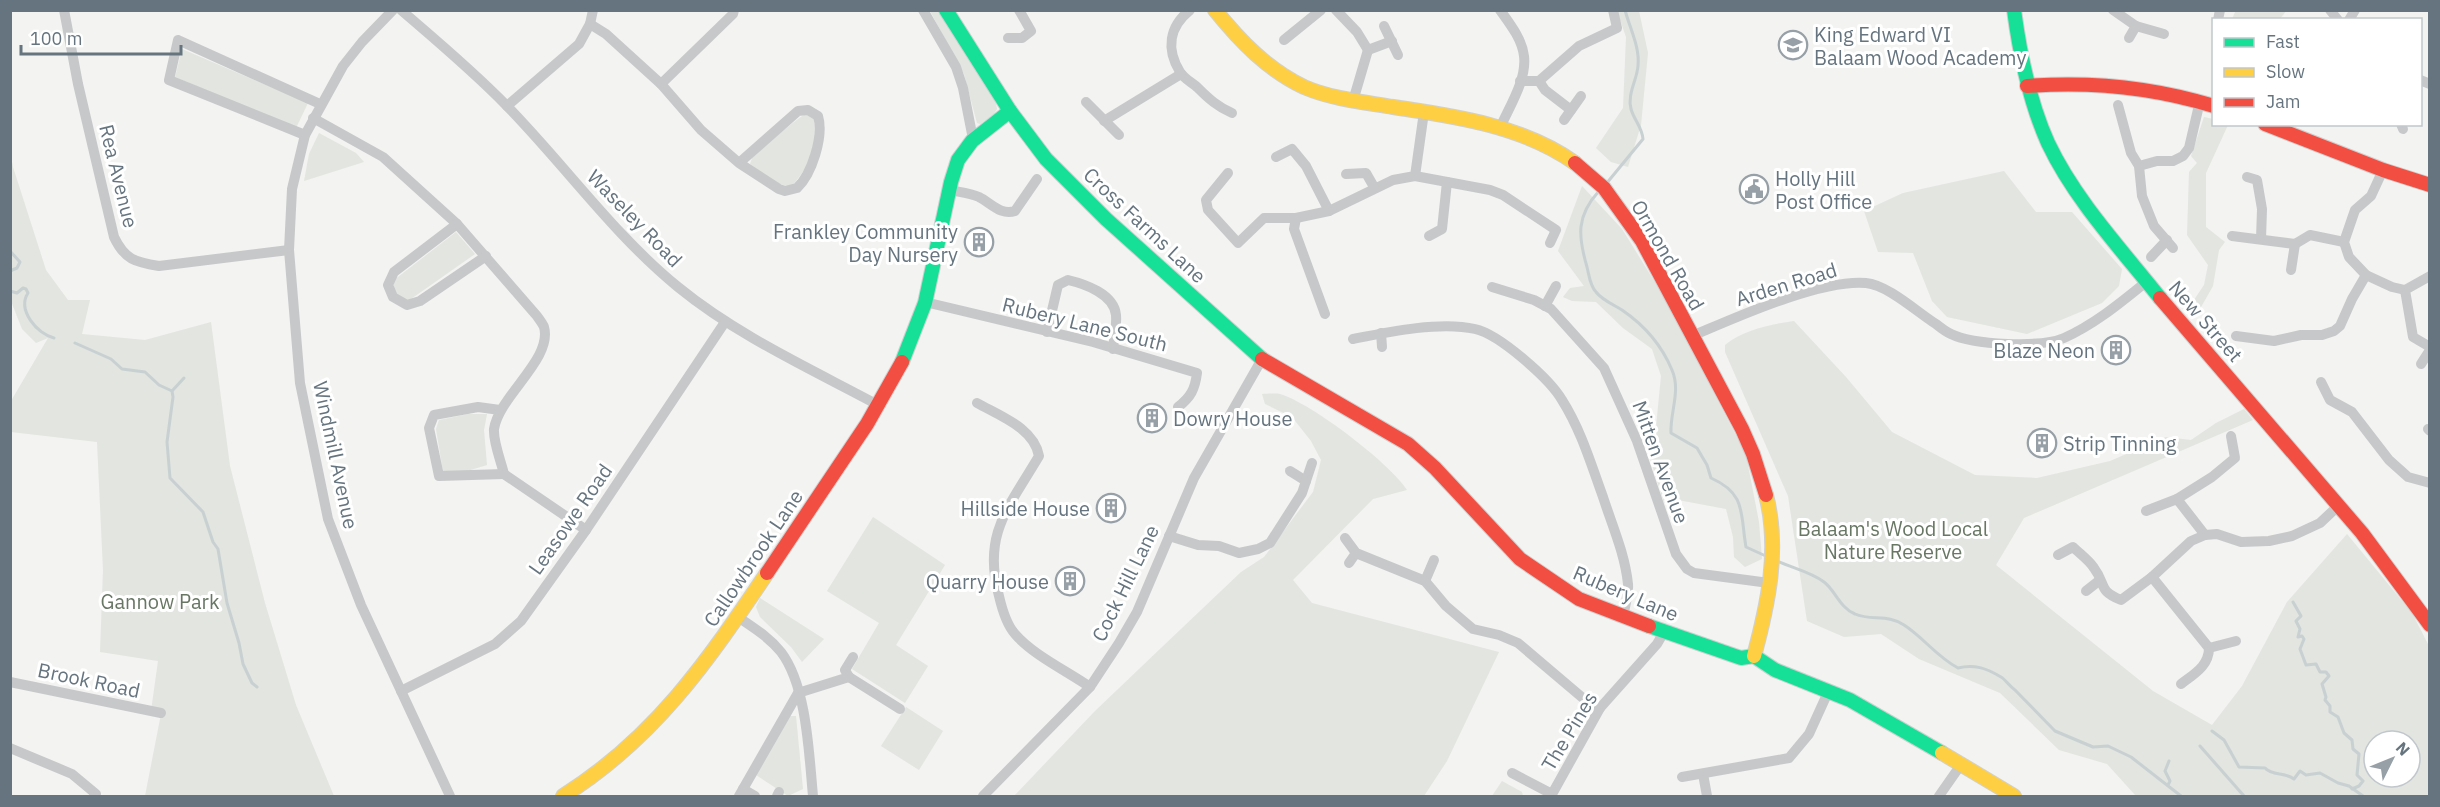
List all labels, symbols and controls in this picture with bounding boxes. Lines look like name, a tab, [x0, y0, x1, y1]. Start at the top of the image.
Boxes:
scale bar	[21, 18, 182, 56]
legend	[2212, 18, 2422, 126]
place label: King Edward VI Balaam Wood Academy	[1814, 21, 2026, 71]
text: 100 m	[30, 27, 82, 50]
school or university icon: King Edward VI Balaam Wood Academy	[1777, 29, 1809, 61]
text: Fast	[2266, 30, 2300, 53]
text: Slow	[2266, 60, 2305, 83]
text: Jam	[2266, 90, 2301, 113]
street label: Rea Avenue	[93, 121, 145, 231]
street label: Cross Farms Lane	[1078, 161, 1212, 289]
street label: Waseley Road	[582, 163, 688, 273]
place label: Holly Hill Post Office	[1775, 165, 1872, 215]
public building icon: Holly Hill Post Office	[1738, 173, 1770, 205]
street label: Ormond Road	[1625, 195, 1711, 315]
place label: Frankley Community Day Nursery	[773, 218, 958, 268]
building icon: Frankley Community Day Nursery	[963, 226, 995, 258]
street label: Arden Road	[1732, 256, 1840, 312]
street label: New Street	[2163, 274, 2249, 368]
street label: Rubery Lane South	[1000, 290, 1170, 358]
building icon: Blaze Neon	[2100, 334, 2132, 366]
place label: Blaze Neon	[1993, 337, 2095, 364]
street label: Windmill Avenue	[307, 379, 365, 531]
street label: Mitten Avenue	[1626, 397, 1696, 527]
building icon: Dowry House	[1136, 402, 1168, 434]
place label: Dowry House	[1173, 405, 1293, 432]
building icon: Strip Tinning	[2026, 427, 2058, 459]
place label: Strip Tinning	[2063, 430, 2177, 457]
street label: Leasowe Road	[522, 458, 618, 580]
street label: Callowbrook Lane	[697, 484, 809, 632]
building icon: Hillside House	[1095, 492, 1127, 524]
place label: Hillside House	[961, 495, 1090, 522]
park label: Balaam's Wood Local Nature Reserve	[1798, 515, 1988, 565]
street label: Cock Hill Lane	[1085, 520, 1165, 646]
street label: Rubery Lane	[1569, 559, 1683, 627]
building icon: Quarry House	[1054, 565, 1086, 597]
place label: Quarry House	[926, 568, 1049, 595]
park label: Gannow Park	[101, 588, 220, 615]
street label: Brook Road	[35, 656, 143, 704]
street label: The Pines	[1535, 686, 1603, 776]
north arrow	[2362, 729, 2422, 789]
text: N	[2392, 738, 2414, 760]

